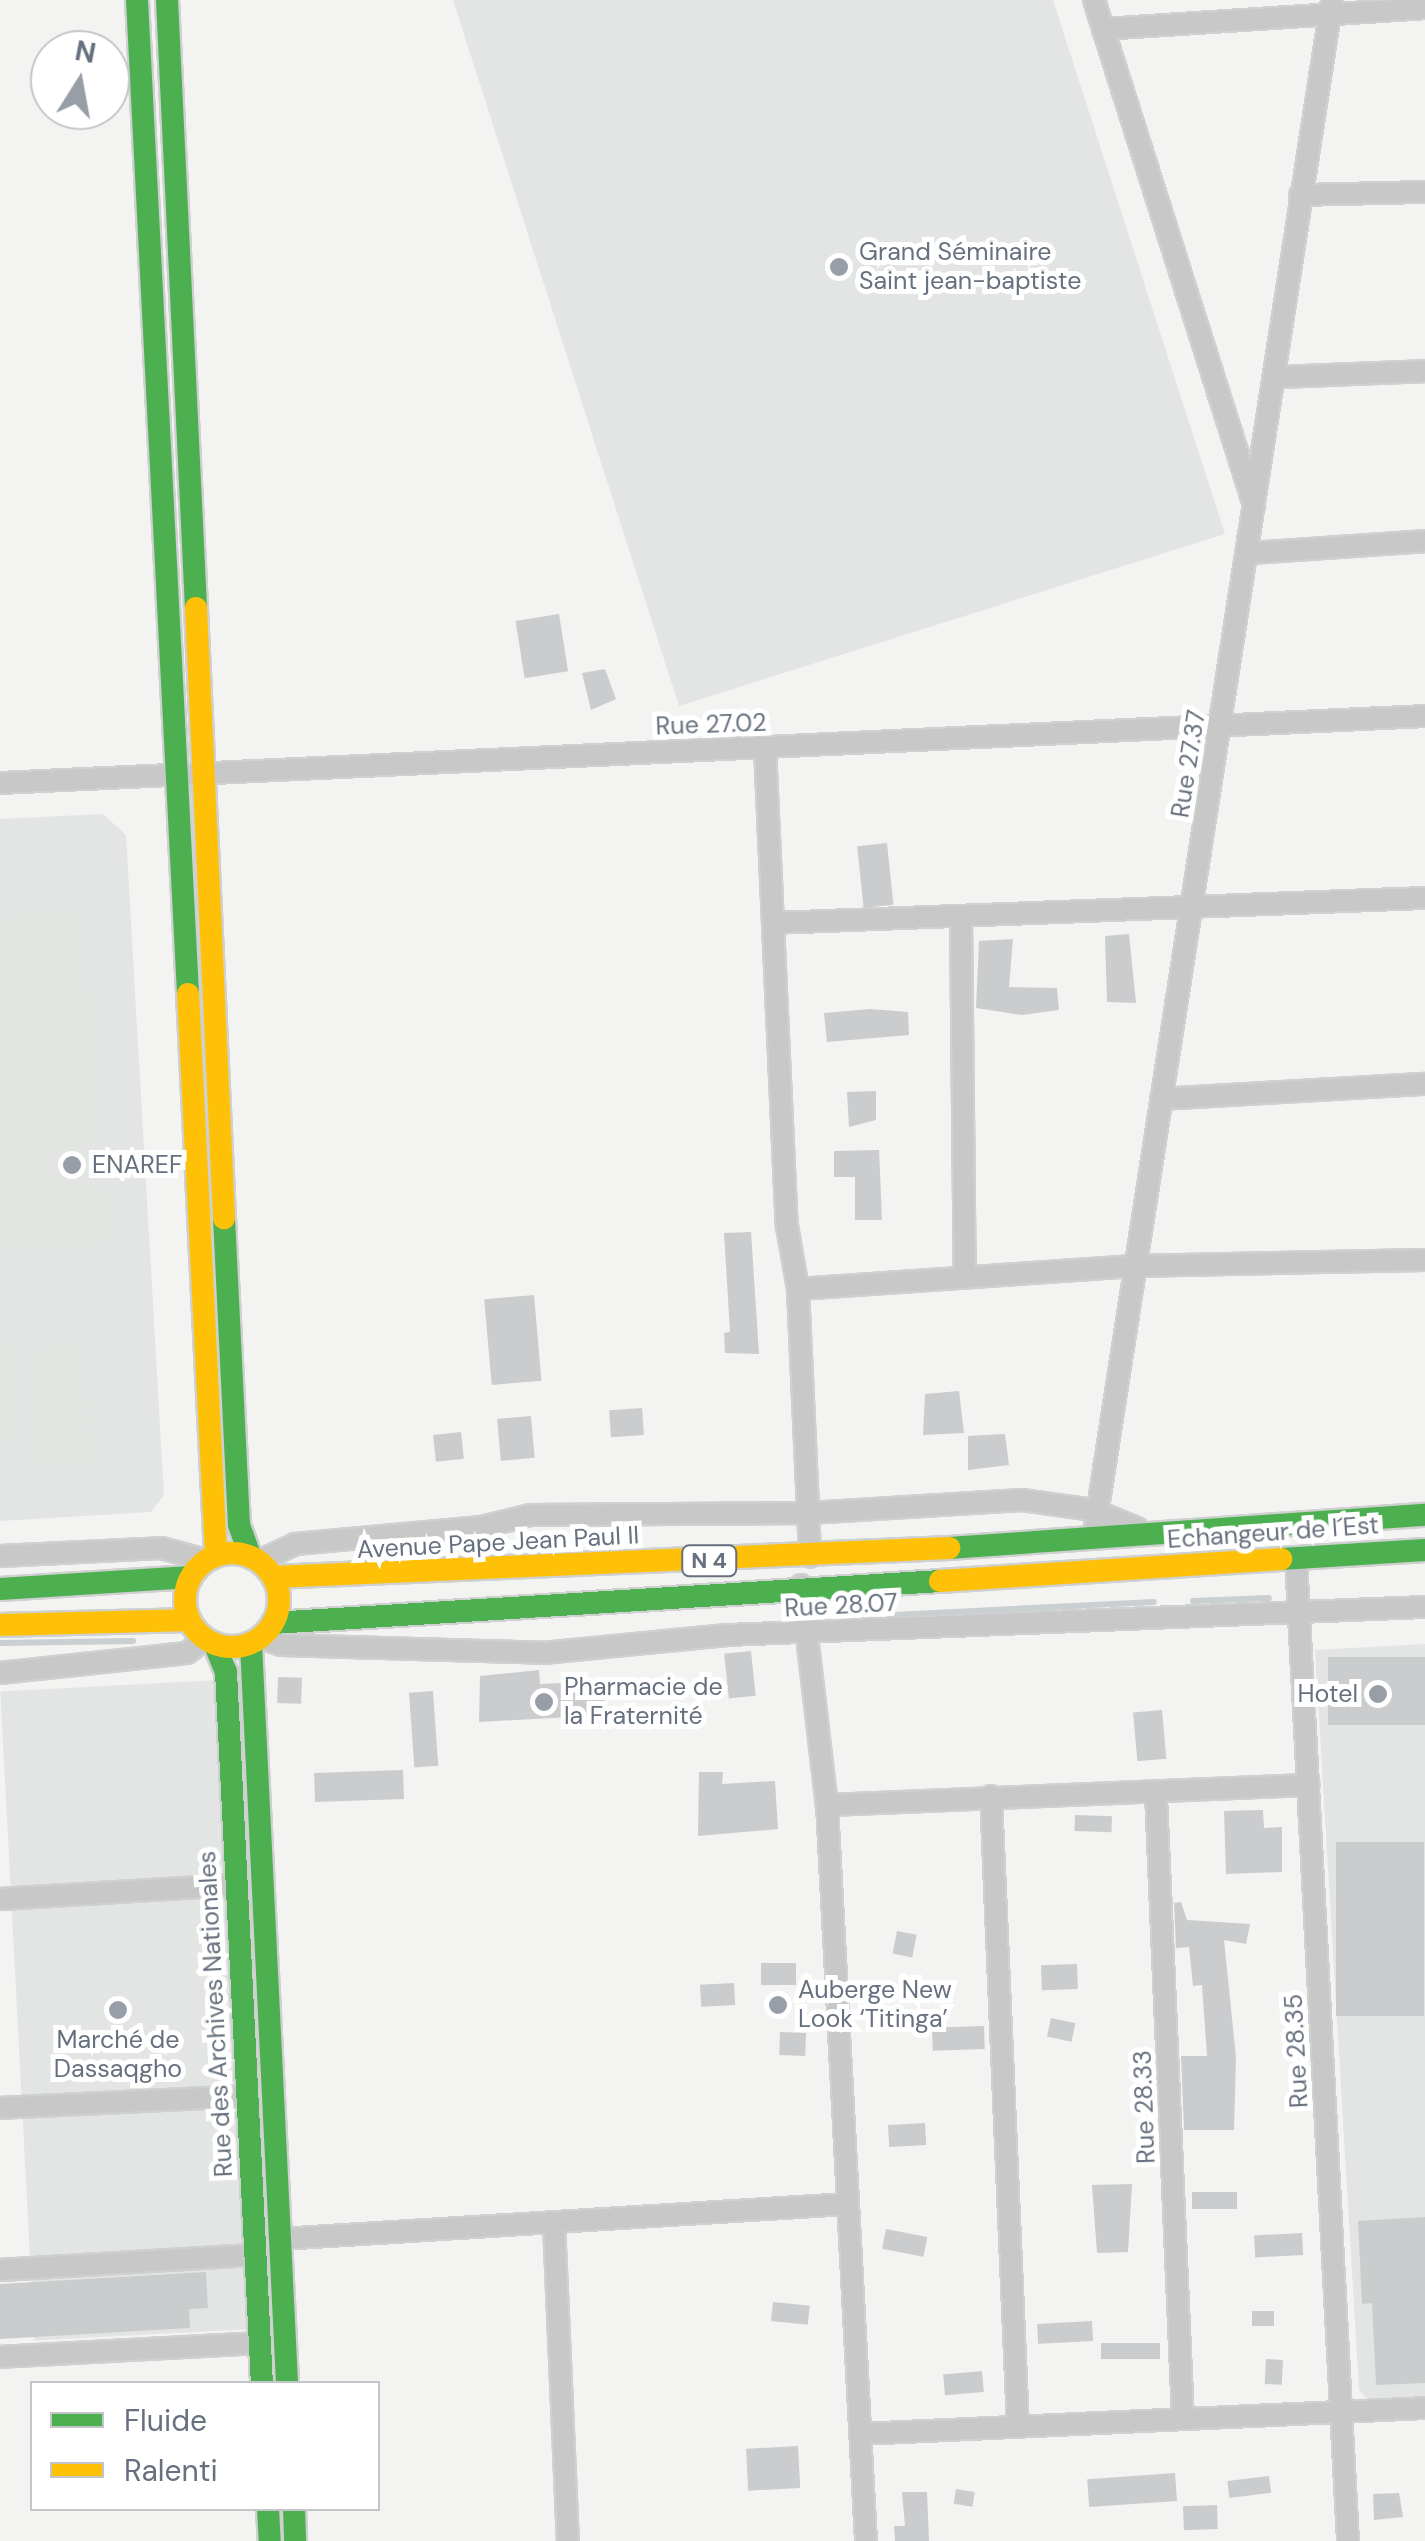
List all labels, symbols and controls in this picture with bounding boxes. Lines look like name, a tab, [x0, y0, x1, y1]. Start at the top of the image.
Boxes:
north arrow	[30, 30, 130, 130]
text: N	[72, 32, 99, 72]
place label: Grand Séminaire Saint jean-baptiste	[859, 238, 1081, 297]
marker: Grand Séminaire Saint jean-baptiste	[828, 256, 850, 278]
street label: Rue 27.02	[655, 708, 767, 742]
street label: Rue 27.37	[1166, 708, 1212, 820]
place label: ENAREF	[92, 1150, 182, 1180]
marker: ENAREF	[61, 1154, 83, 1176]
street label: Echangeur de l´Est	[1166, 1511, 1380, 1555]
street label: Avenue Pape Jean Paul II	[356, 1521, 640, 1565]
road number: N 4	[679, 1544, 739, 1578]
street label: Rue 28.07	[784, 1588, 898, 1624]
place label: Pharmacie de la Fraternité	[564, 1673, 723, 1732]
place label: Hotel	[1297, 1679, 1358, 1709]
marker: Hotel	[1367, 1683, 1389, 1705]
marker: Pharmacie de la Fraternité	[533, 1691, 555, 1713]
street label: Rue des Archives Nationales	[192, 1850, 240, 2178]
place label: Auberge New Look ‘Titinga’	[798, 1976, 952, 2035]
street label: Rue 28.35	[1279, 1993, 1315, 2109]
marker: Auberge New Look ‘Titinga’	[767, 1994, 789, 2016]
marker: Marché de Dassaqgho	[107, 1999, 129, 2021]
place label: Marché de Dassaqgho	[54, 2026, 182, 2085]
street label: Rue 28.33	[1128, 2050, 1162, 2164]
legend	[30, 2381, 380, 2511]
text: Fluide	[124, 2401, 207, 2440]
text: Ralenti	[124, 2451, 218, 2490]

